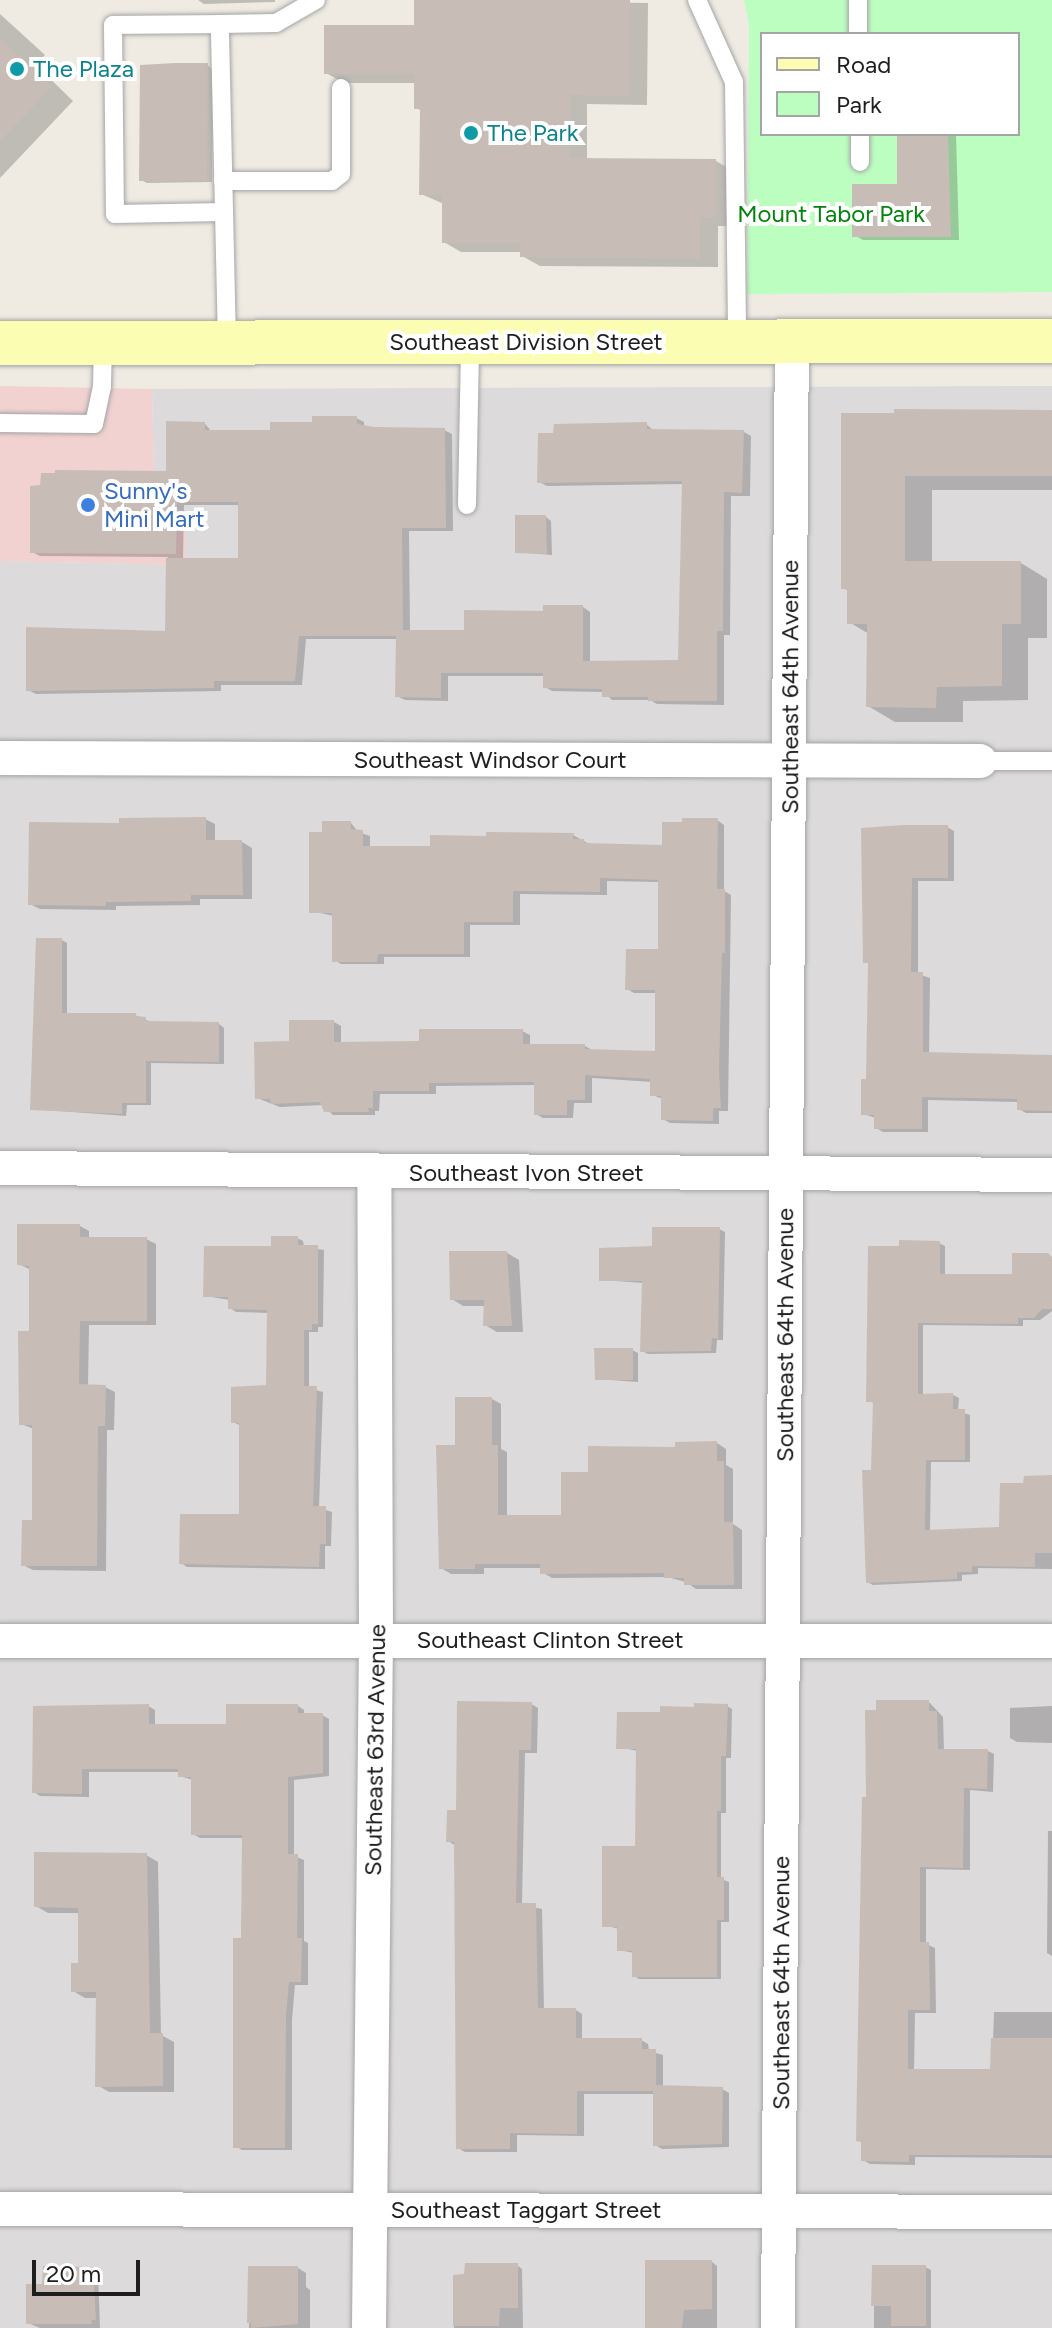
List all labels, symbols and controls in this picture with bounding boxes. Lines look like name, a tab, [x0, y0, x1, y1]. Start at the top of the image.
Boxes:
legend	[760, 32, 1020, 136]
text: Road	[836, 50, 891, 79]
place label: The Plaza	[33, 55, 134, 83]
marker: The Plaza	[8, 60, 26, 78]
text: Park	[836, 90, 882, 119]
place label: The Park	[487, 119, 578, 147]
marker: The Park	[462, 124, 480, 142]
park label: Mount Tabor Park	[737, 200, 925, 228]
street label: Southeast Division Street	[389, 328, 663, 356]
place label: Sunny's Mini Mart	[104, 477, 204, 533]
marker: Sunny's Mini Mart	[79, 496, 97, 514]
street label: Southeast 64th Avenue	[776, 560, 804, 814]
street label: Southeast Windsor Court	[353, 746, 627, 774]
street label: Southeast Ivon Street	[408, 1159, 644, 1187]
street label: Southeast 64th Avenue	[771, 1208, 799, 1462]
street label: Southeast 63rd Avenue	[358, 1624, 392, 1876]
street label: Southeast Clinton Street	[416, 1626, 684, 1654]
street label: Southeast 64th Avenue	[767, 1856, 795, 2110]
street label: Southeast Taggart Street	[391, 2196, 661, 2224]
scale bar	[36, 2244, 144, 2294]
text: 20 m	[46, 2259, 101, 2288]

